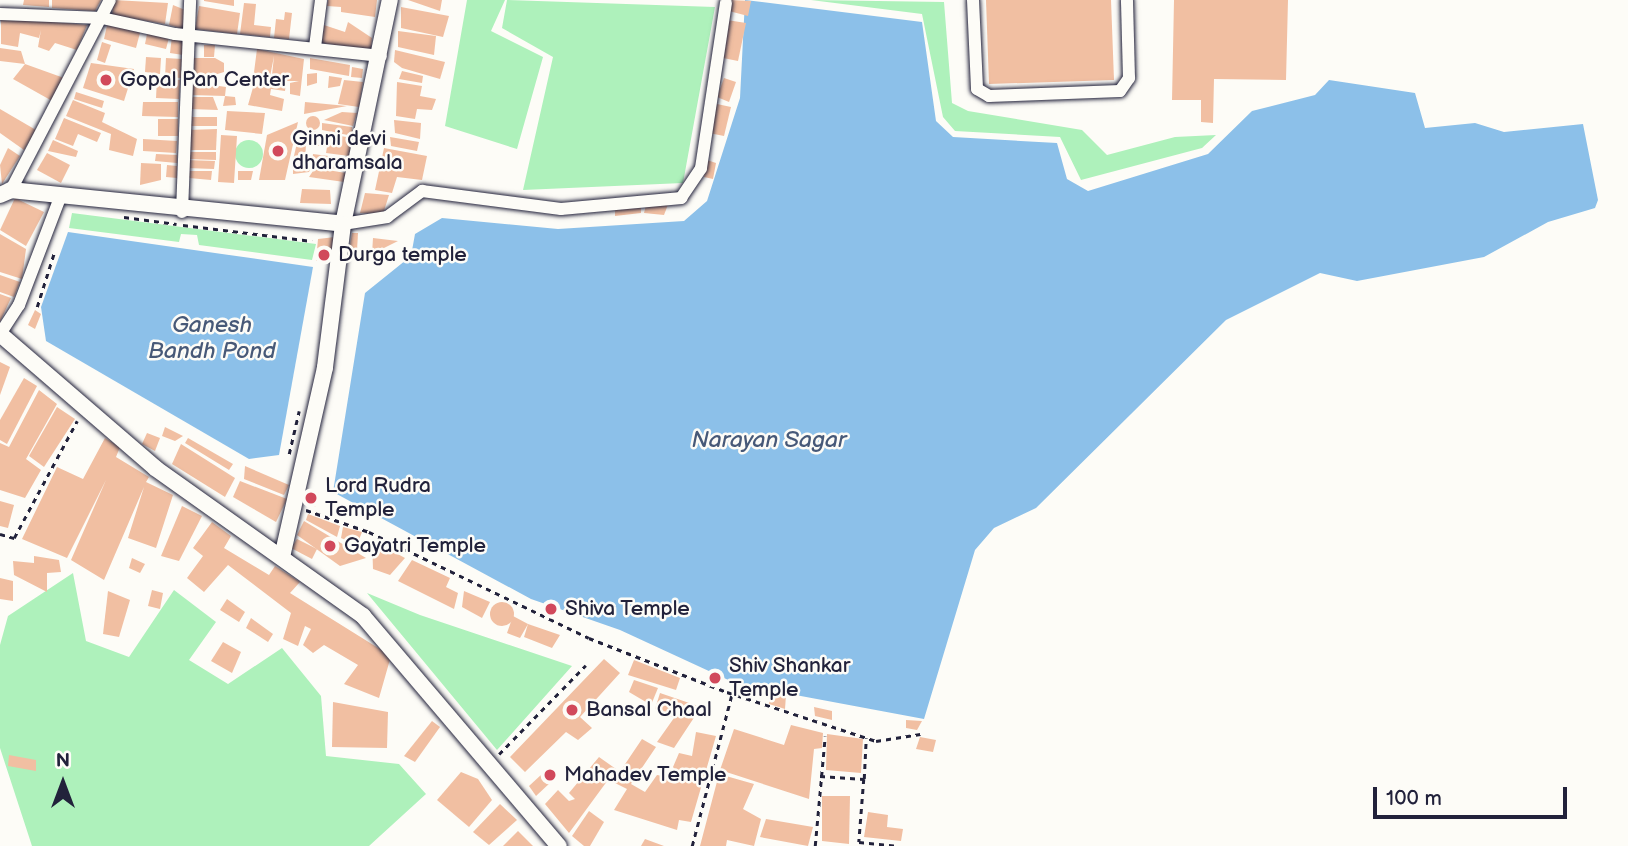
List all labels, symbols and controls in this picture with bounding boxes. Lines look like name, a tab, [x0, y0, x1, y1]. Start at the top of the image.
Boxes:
place label: Gopal Pan Center	[120, 67, 289, 93]
marker: Gopal Pan Center	[98, 72, 114, 88]
place label: Ginni devi dharamsala	[292, 126, 403, 176]
marker: Ginni devi dharamsala	[270, 143, 286, 159]
place label: Durga temple	[338, 242, 467, 268]
marker: Durga temple	[316, 247, 332, 263]
water label: Ganesh Bandh Pond	[148, 311, 276, 365]
water label: Narayan Sagar	[691, 426, 847, 454]
place label: Lord Rudra Temple	[325, 473, 431, 523]
marker: Lord Rudra Temple	[303, 490, 319, 506]
place label: Gayatri Temple	[344, 533, 486, 559]
marker: Gayatri Temple	[322, 538, 338, 554]
place label: Shiva Temple	[565, 596, 690, 622]
marker: Shiva Temple	[543, 601, 559, 617]
place label: Shiv Shankar Temple	[729, 653, 851, 703]
marker: Shiv Shankar Temple	[707, 670, 723, 686]
place label: Bansal Chaal	[586, 697, 712, 723]
marker: Bansal Chaal	[564, 702, 580, 718]
north arrow	[28, 748, 98, 818]
text: N	[56, 750, 70, 773]
place label: Mahadev Temple	[564, 762, 727, 788]
marker: Mahadev Temple	[542, 767, 558, 783]
scale bar	[1376, 772, 1570, 816]
text: 100 m	[1386, 786, 1442, 811]

